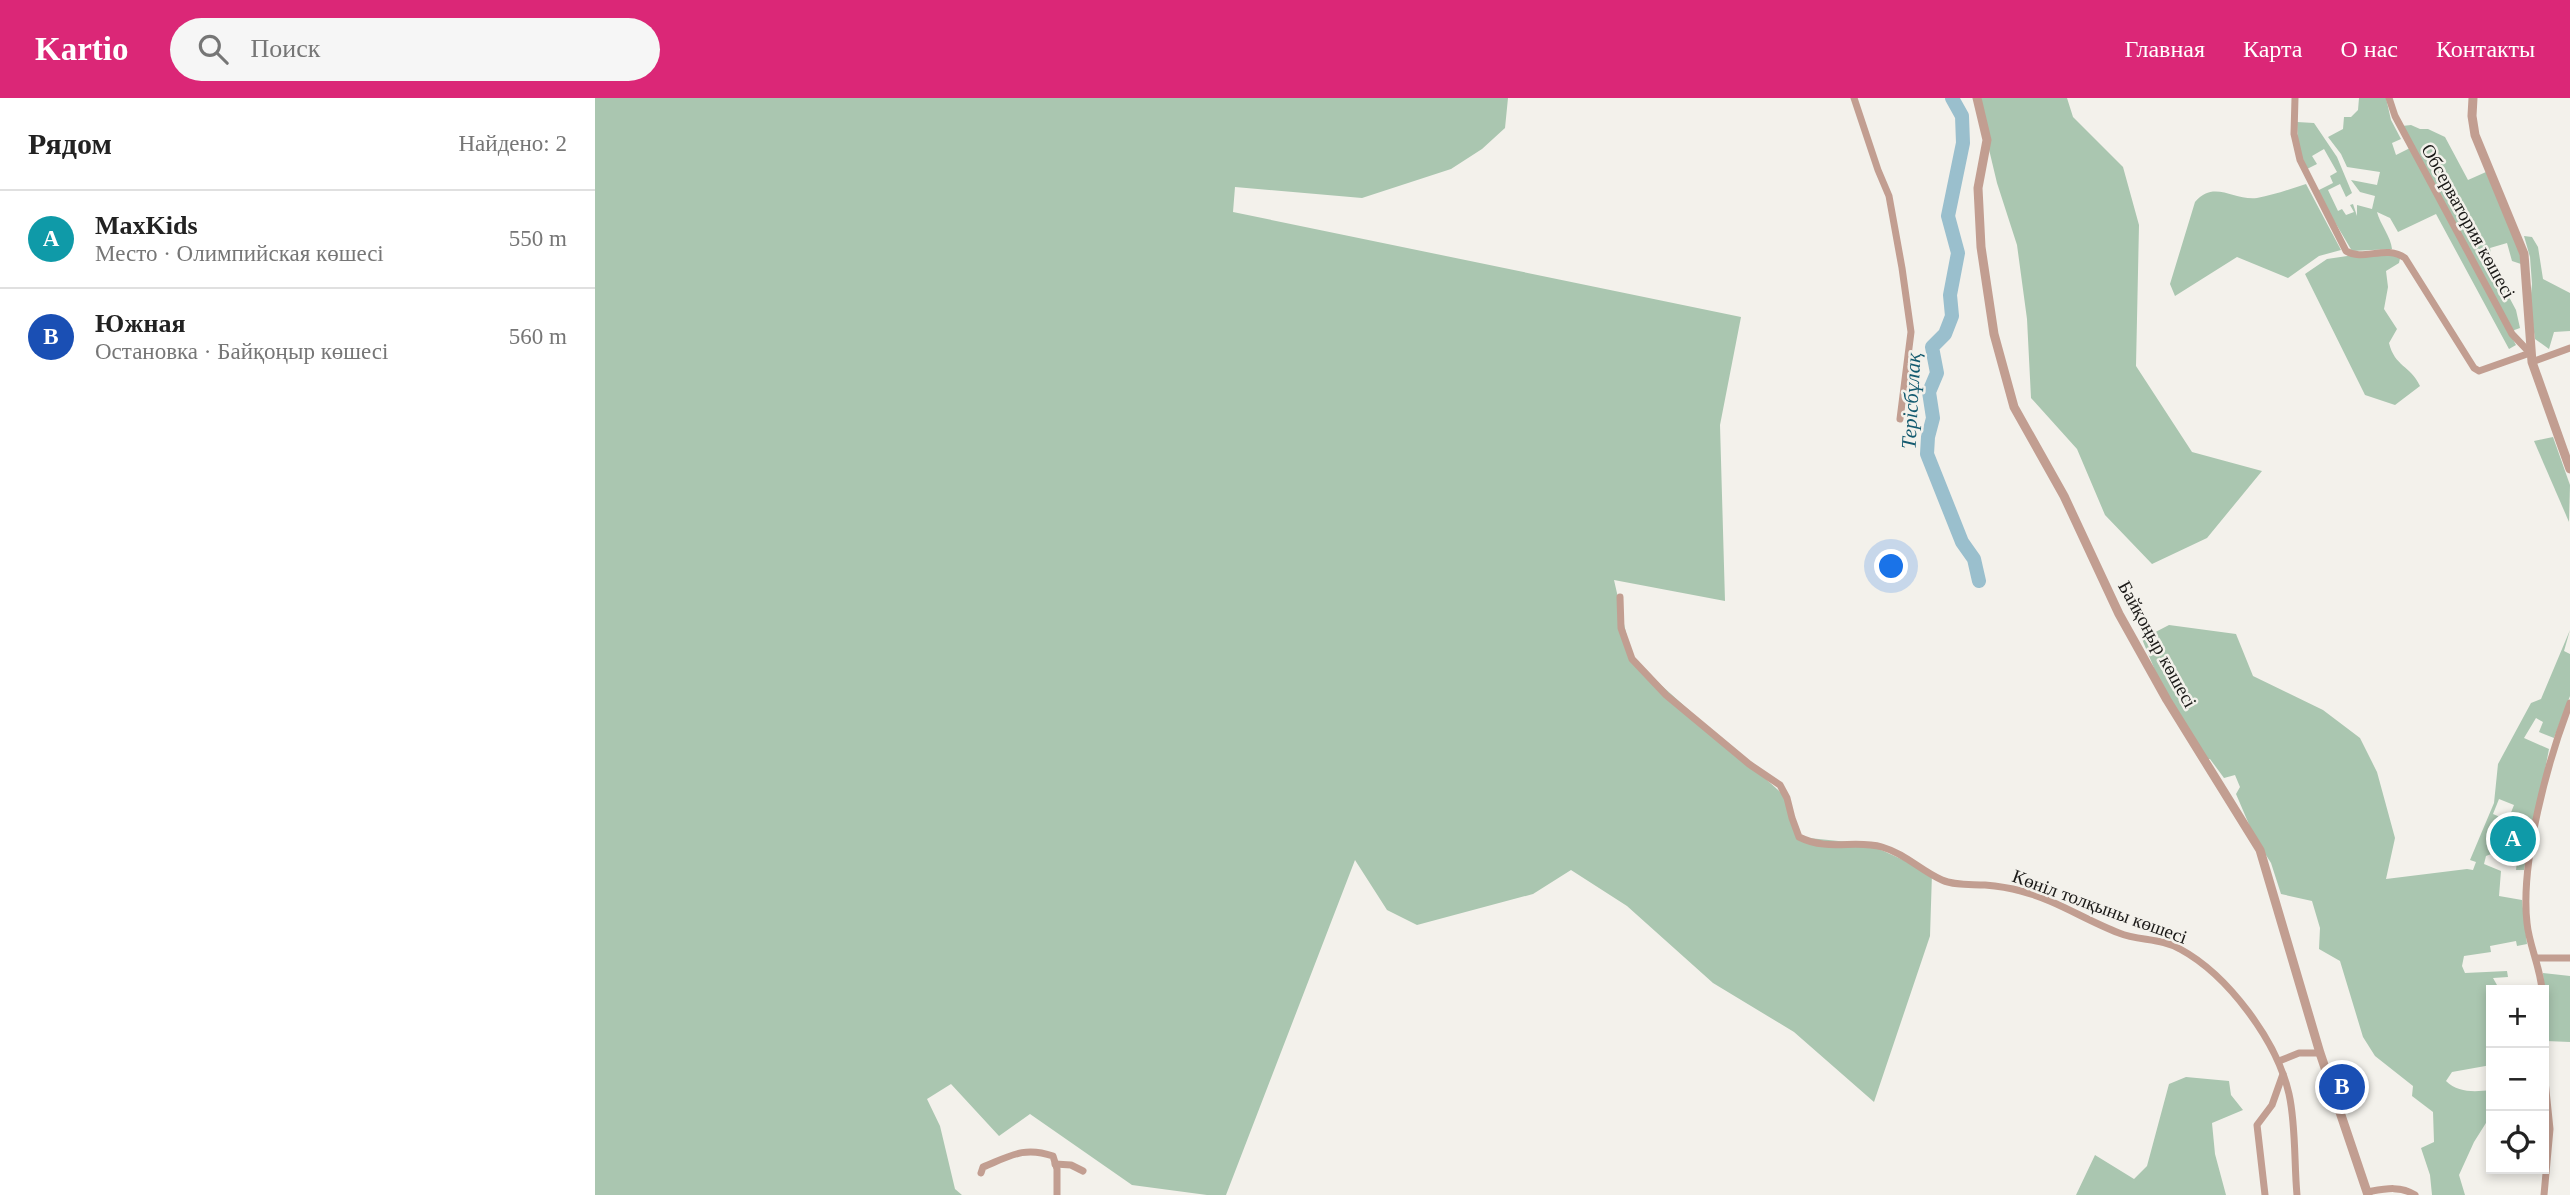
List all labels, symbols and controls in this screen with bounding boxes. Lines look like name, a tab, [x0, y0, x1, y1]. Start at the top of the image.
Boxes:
search box	[170, 18, 660, 81]
icon: search	[194, 30, 232, 68]
text: Kartio	[35, 31, 128, 67]
text: Поиск	[250, 34, 320, 63]
text: Главная	[2124, 36, 2205, 62]
text: Карта	[2243, 36, 2302, 62]
text: О нас	[2340, 36, 2398, 62]
text: Контакты	[2436, 36, 2535, 62]
text: Рядом	[28, 127, 112, 160]
text: Найдено: 2	[459, 131, 567, 156]
street label: Обсерватория көшесі	[2417, 140, 2520, 302]
text: MaxKids	[95, 211, 198, 240]
text: A	[43, 226, 59, 251]
text: 550 m	[509, 226, 567, 251]
text: Место · Олимпийская көшесі	[95, 241, 384, 266]
text: Южная	[95, 309, 186, 338]
text: B	[43, 324, 59, 349]
text: 560 m	[509, 324, 567, 349]
text: Остановка · Байқоңыр көшесі	[95, 339, 388, 364]
water label: Терісбұлақ	[1896, 352, 1926, 450]
your location	[1874, 549, 1908, 583]
street label: Байқоңыр көшесі	[2114, 577, 2201, 711]
pin: A	[2490, 813, 2536, 865]
street label: Көніл толқыны көшесі	[2010, 865, 2190, 948]
map controls	[2486, 985, 2549, 1174]
button: +	[2486, 985, 2549, 1048]
button: −	[2486, 1048, 2549, 1111]
pin: B	[2319, 1061, 2365, 1113]
button: locate	[2486, 1111, 2549, 1174]

